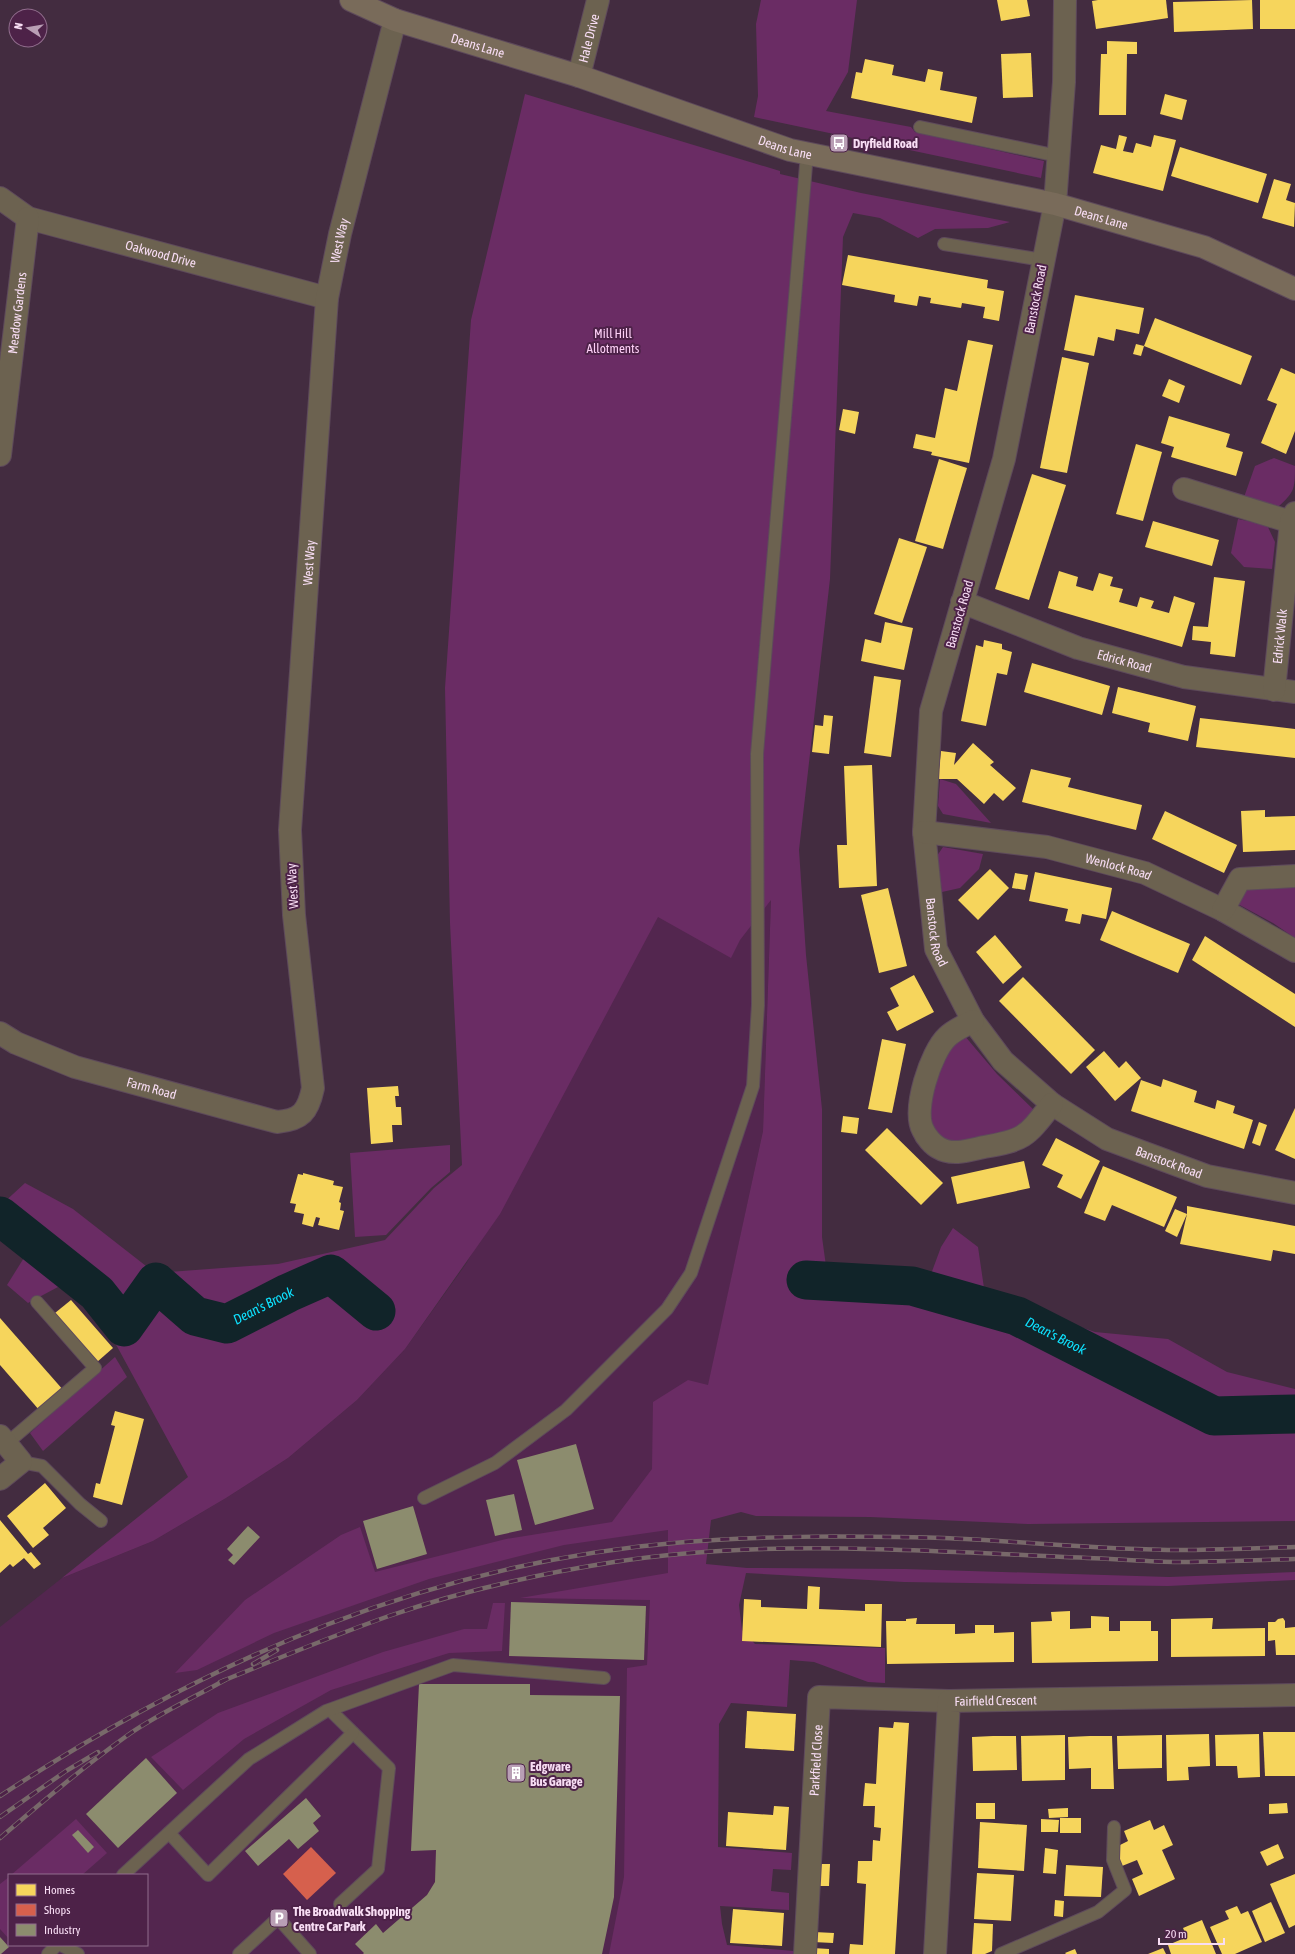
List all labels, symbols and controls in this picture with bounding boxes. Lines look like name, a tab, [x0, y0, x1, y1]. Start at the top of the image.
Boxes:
north arrow	[8, 8, 48, 48]
street label: Hale Drive	[576, 12, 602, 64]
text: N	[12, 21, 25, 30]
street label: Deans Lane	[449, 30, 506, 61]
bus stop icon: Dryfield Road	[828, 132, 850, 154]
street label: Deans Lane	[756, 133, 813, 162]
place label: Dryfield Road	[853, 136, 918, 151]
street label: Deans Lane	[1073, 203, 1130, 233]
street label: West Way	[327, 216, 352, 264]
street label: Oakwood Drive	[124, 237, 198, 271]
street label: Banstock Road	[1021, 263, 1050, 335]
street label: Meadow Gardens	[5, 271, 30, 355]
park label: Mill Hill Allotments	[587, 326, 640, 356]
street label: West Way	[300, 539, 318, 586]
street label: Banstock Road	[943, 578, 976, 650]
street label: Edrick Walk	[1270, 608, 1290, 665]
street label: Edrick Road	[1096, 647, 1153, 676]
street label: Wenlock Road	[1084, 851, 1154, 883]
street label: West Way	[284, 862, 301, 909]
street label: Banstock Road	[923, 897, 951, 969]
street label: Farm Road	[125, 1074, 178, 1102]
street label: Banstock Road	[1133, 1143, 1204, 1182]
water label: Dean's Brook	[230, 1283, 297, 1328]
water label: Dean's Brook	[1023, 1314, 1090, 1358]
street label: Fairfield Crescent	[954, 1692, 1037, 1709]
street label: Parkfield Close	[807, 1724, 825, 1796]
place label: Edgware Bus Garage	[530, 1759, 583, 1789]
building icon: Edgware Bus Garage	[505, 1762, 527, 1784]
legend	[8, 1874, 148, 1946]
text: Homes	[44, 1883, 75, 1897]
text: Shops	[44, 1903, 70, 1917]
place label: The Broadwalk Shopping Centre Car Park	[293, 1904, 411, 1934]
parking icon: The Broadwalk Shopping Centre Car Park	[268, 1907, 290, 1929]
scale bar	[1159, 1920, 1224, 1946]
text: Industry	[44, 1923, 81, 1937]
text: 20 m	[1165, 1927, 1187, 1941]

